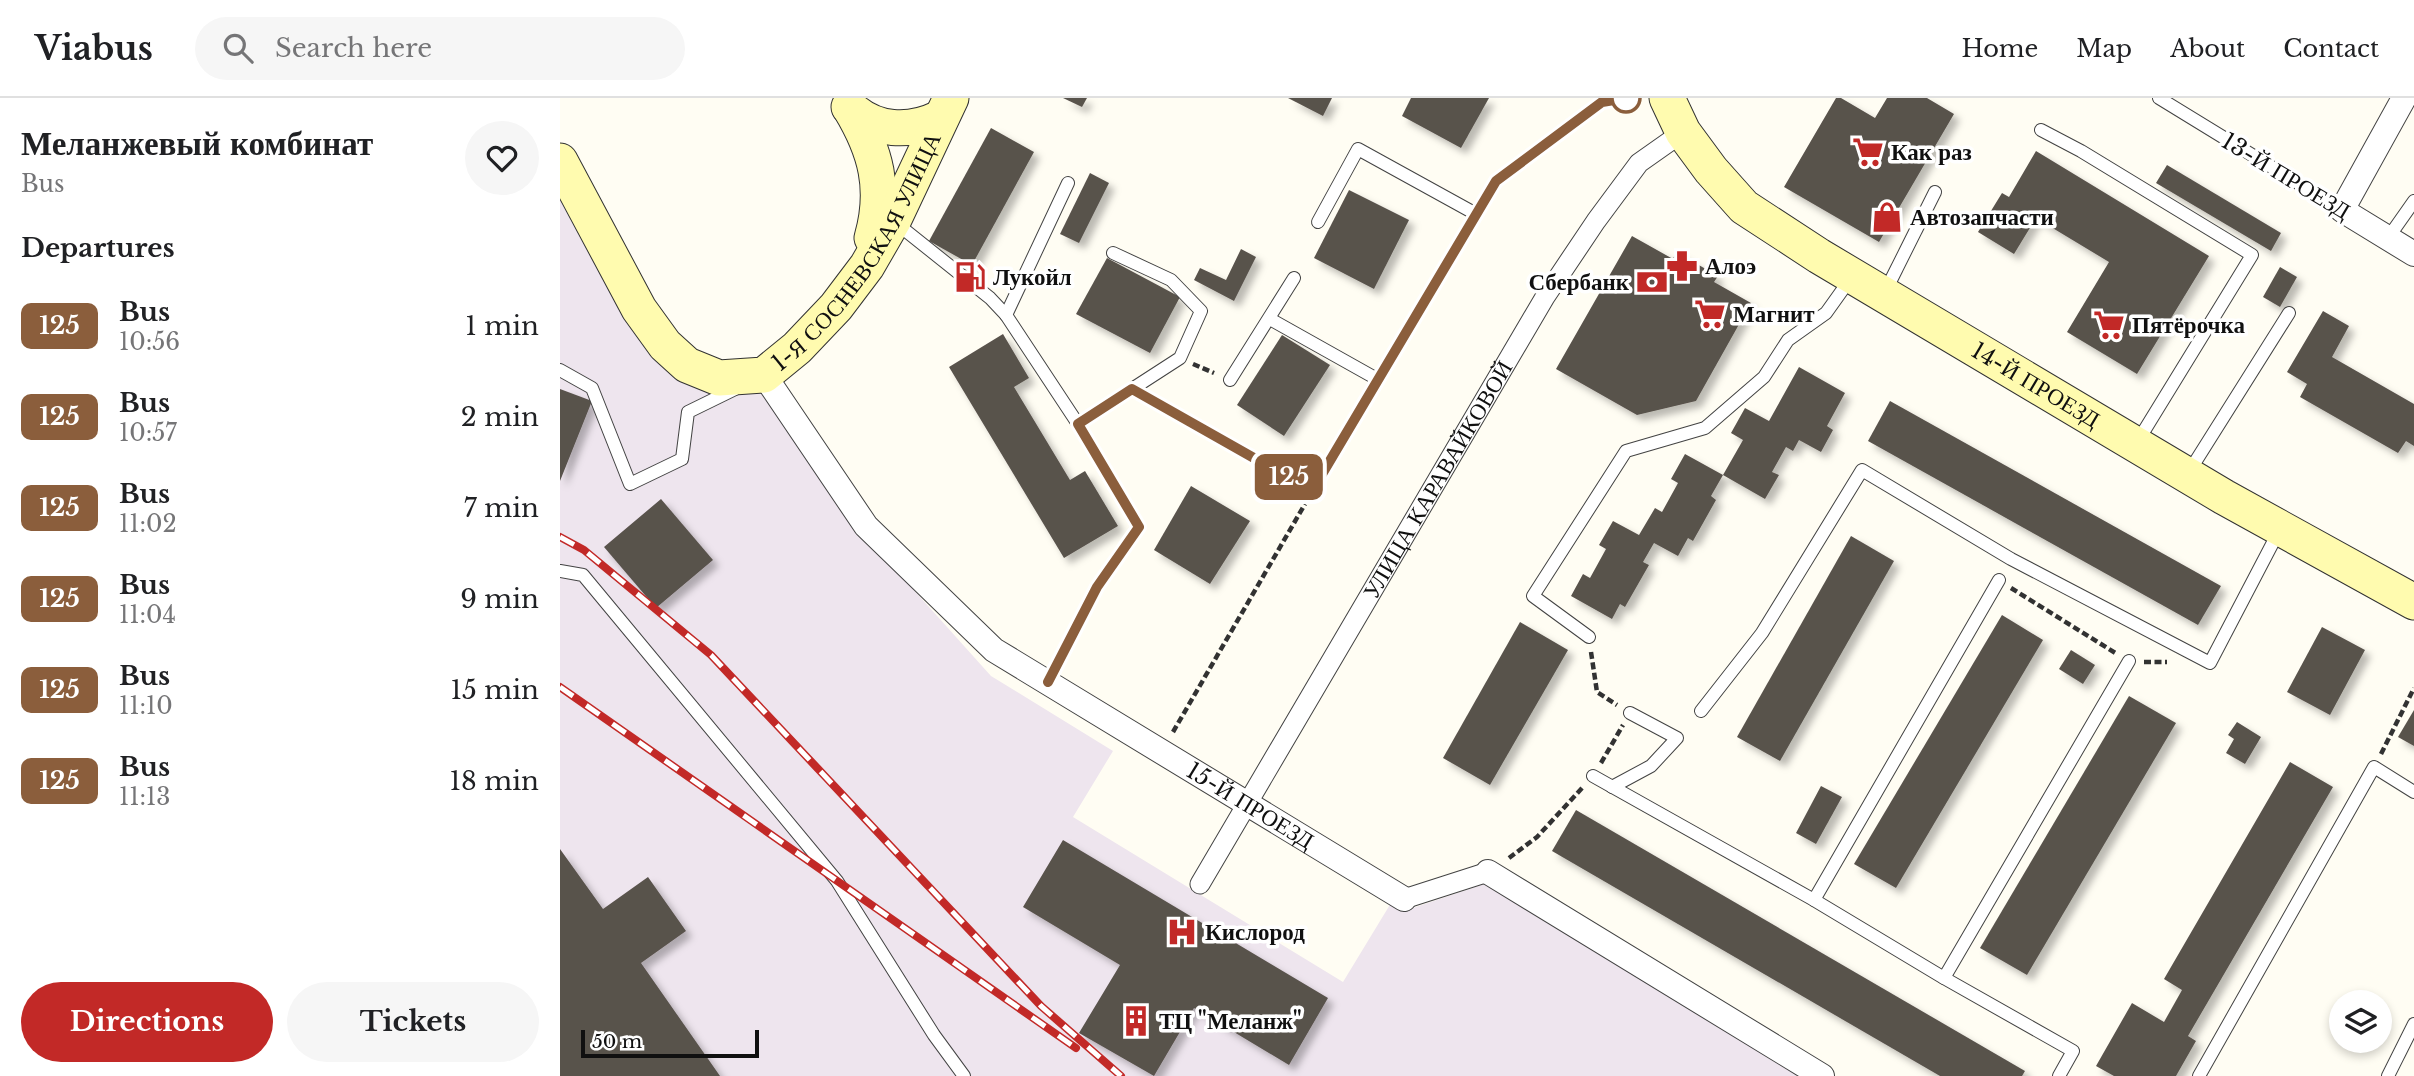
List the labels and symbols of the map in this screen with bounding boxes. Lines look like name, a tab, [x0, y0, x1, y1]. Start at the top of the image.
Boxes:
unlabelled marker	[1611, 83, 1641, 113]
street label: 13-Й ПРОЕЗД	[2217, 127, 2355, 225]
street label: 1-Я СОСНЕВСКАЯ УЛИЦА	[766, 128, 947, 377]
supermarket icon: Как раз	[1851, 135, 1885, 169]
place label: Как раз	[1891, 138, 1972, 166]
shop icon: Автозапчасти	[1870, 200, 1904, 234]
place label: Автозапчасти	[1910, 203, 2054, 231]
pharmacy icon: Алоэ	[1665, 249, 1699, 283]
place label: Алоэ	[1705, 252, 1756, 280]
fuel station icon: Лукойл	[953, 260, 987, 294]
place label: Лукойл	[993, 263, 1072, 291]
bank icon: Сбербанк	[1635, 265, 1669, 299]
place label: Сбербанк	[1528, 268, 1630, 296]
supermarket icon: Магнит	[1693, 297, 1727, 331]
place label: Магнит	[1733, 300, 1815, 328]
supermarket icon: Пятёрочка	[2092, 308, 2126, 342]
place label: Пятёрочка	[2132, 311, 2245, 339]
street label: 14-Й ПРОЕЗД	[1967, 336, 2105, 434]
street label: УЛИЦА КАРАВАЙКОВОЙ	[1357, 356, 1518, 604]
line badge: 125	[1249, 454, 1329, 500]
street label: 15-Й ПРОЕЗД	[1181, 756, 1319, 855]
hospital icon: Кислород	[1165, 915, 1199, 949]
place label: Кислород	[1205, 918, 1305, 946]
building icon: ТЦ "Меланж"	[1119, 1004, 1153, 1038]
place label: ТЦ "Меланж"	[1159, 1007, 1302, 1035]
scale bar	[581, 1027, 760, 1059]

